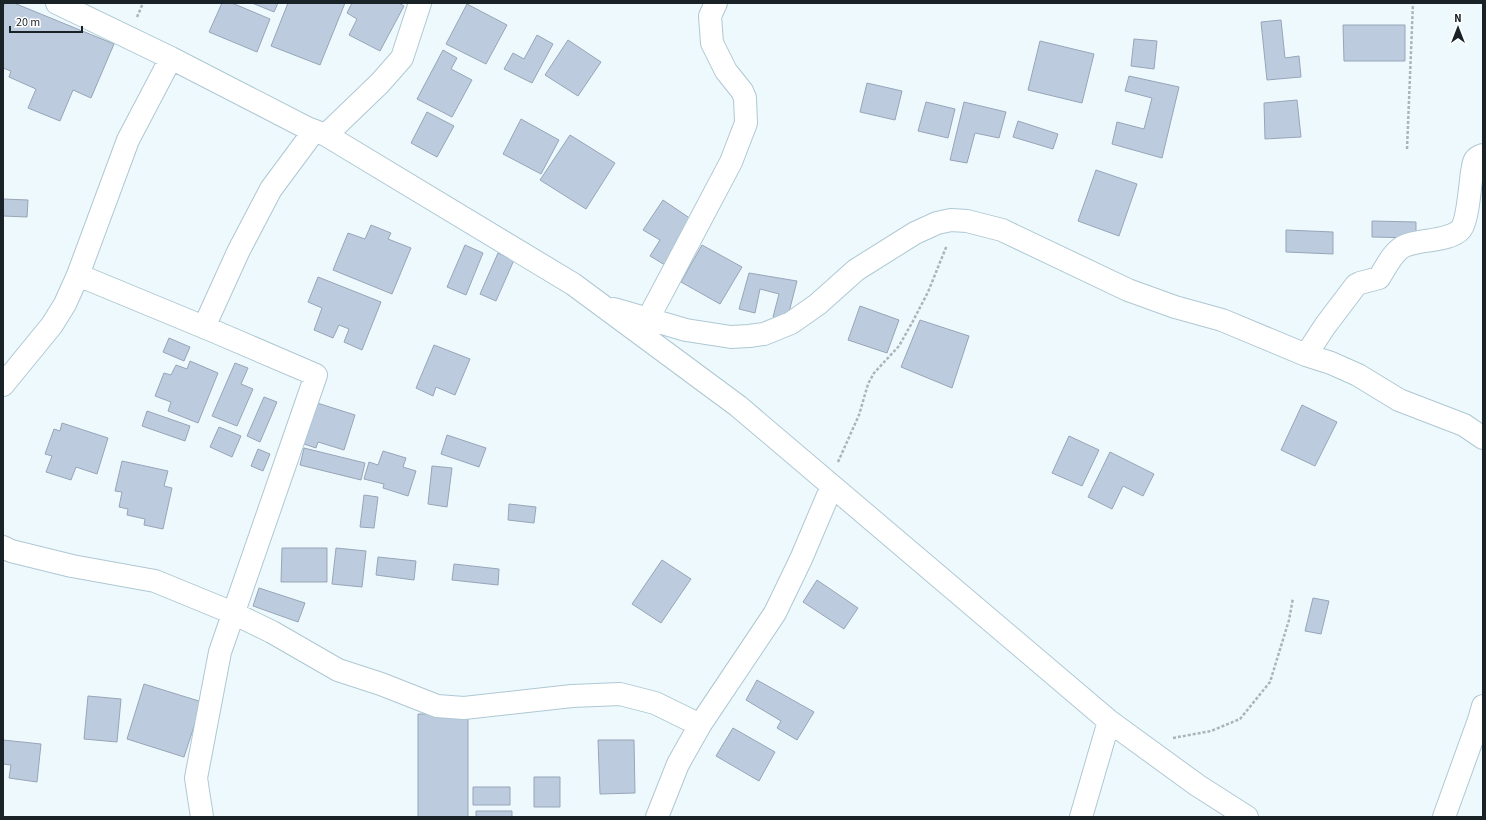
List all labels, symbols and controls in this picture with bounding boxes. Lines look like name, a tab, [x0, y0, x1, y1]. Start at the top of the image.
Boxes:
scale bar	[10, 8, 82, 34]
north arrow	[1438, 8, 1478, 48]
text: N	[1454, 11, 1462, 26]
text: 20 m	[16, 14, 40, 31]

